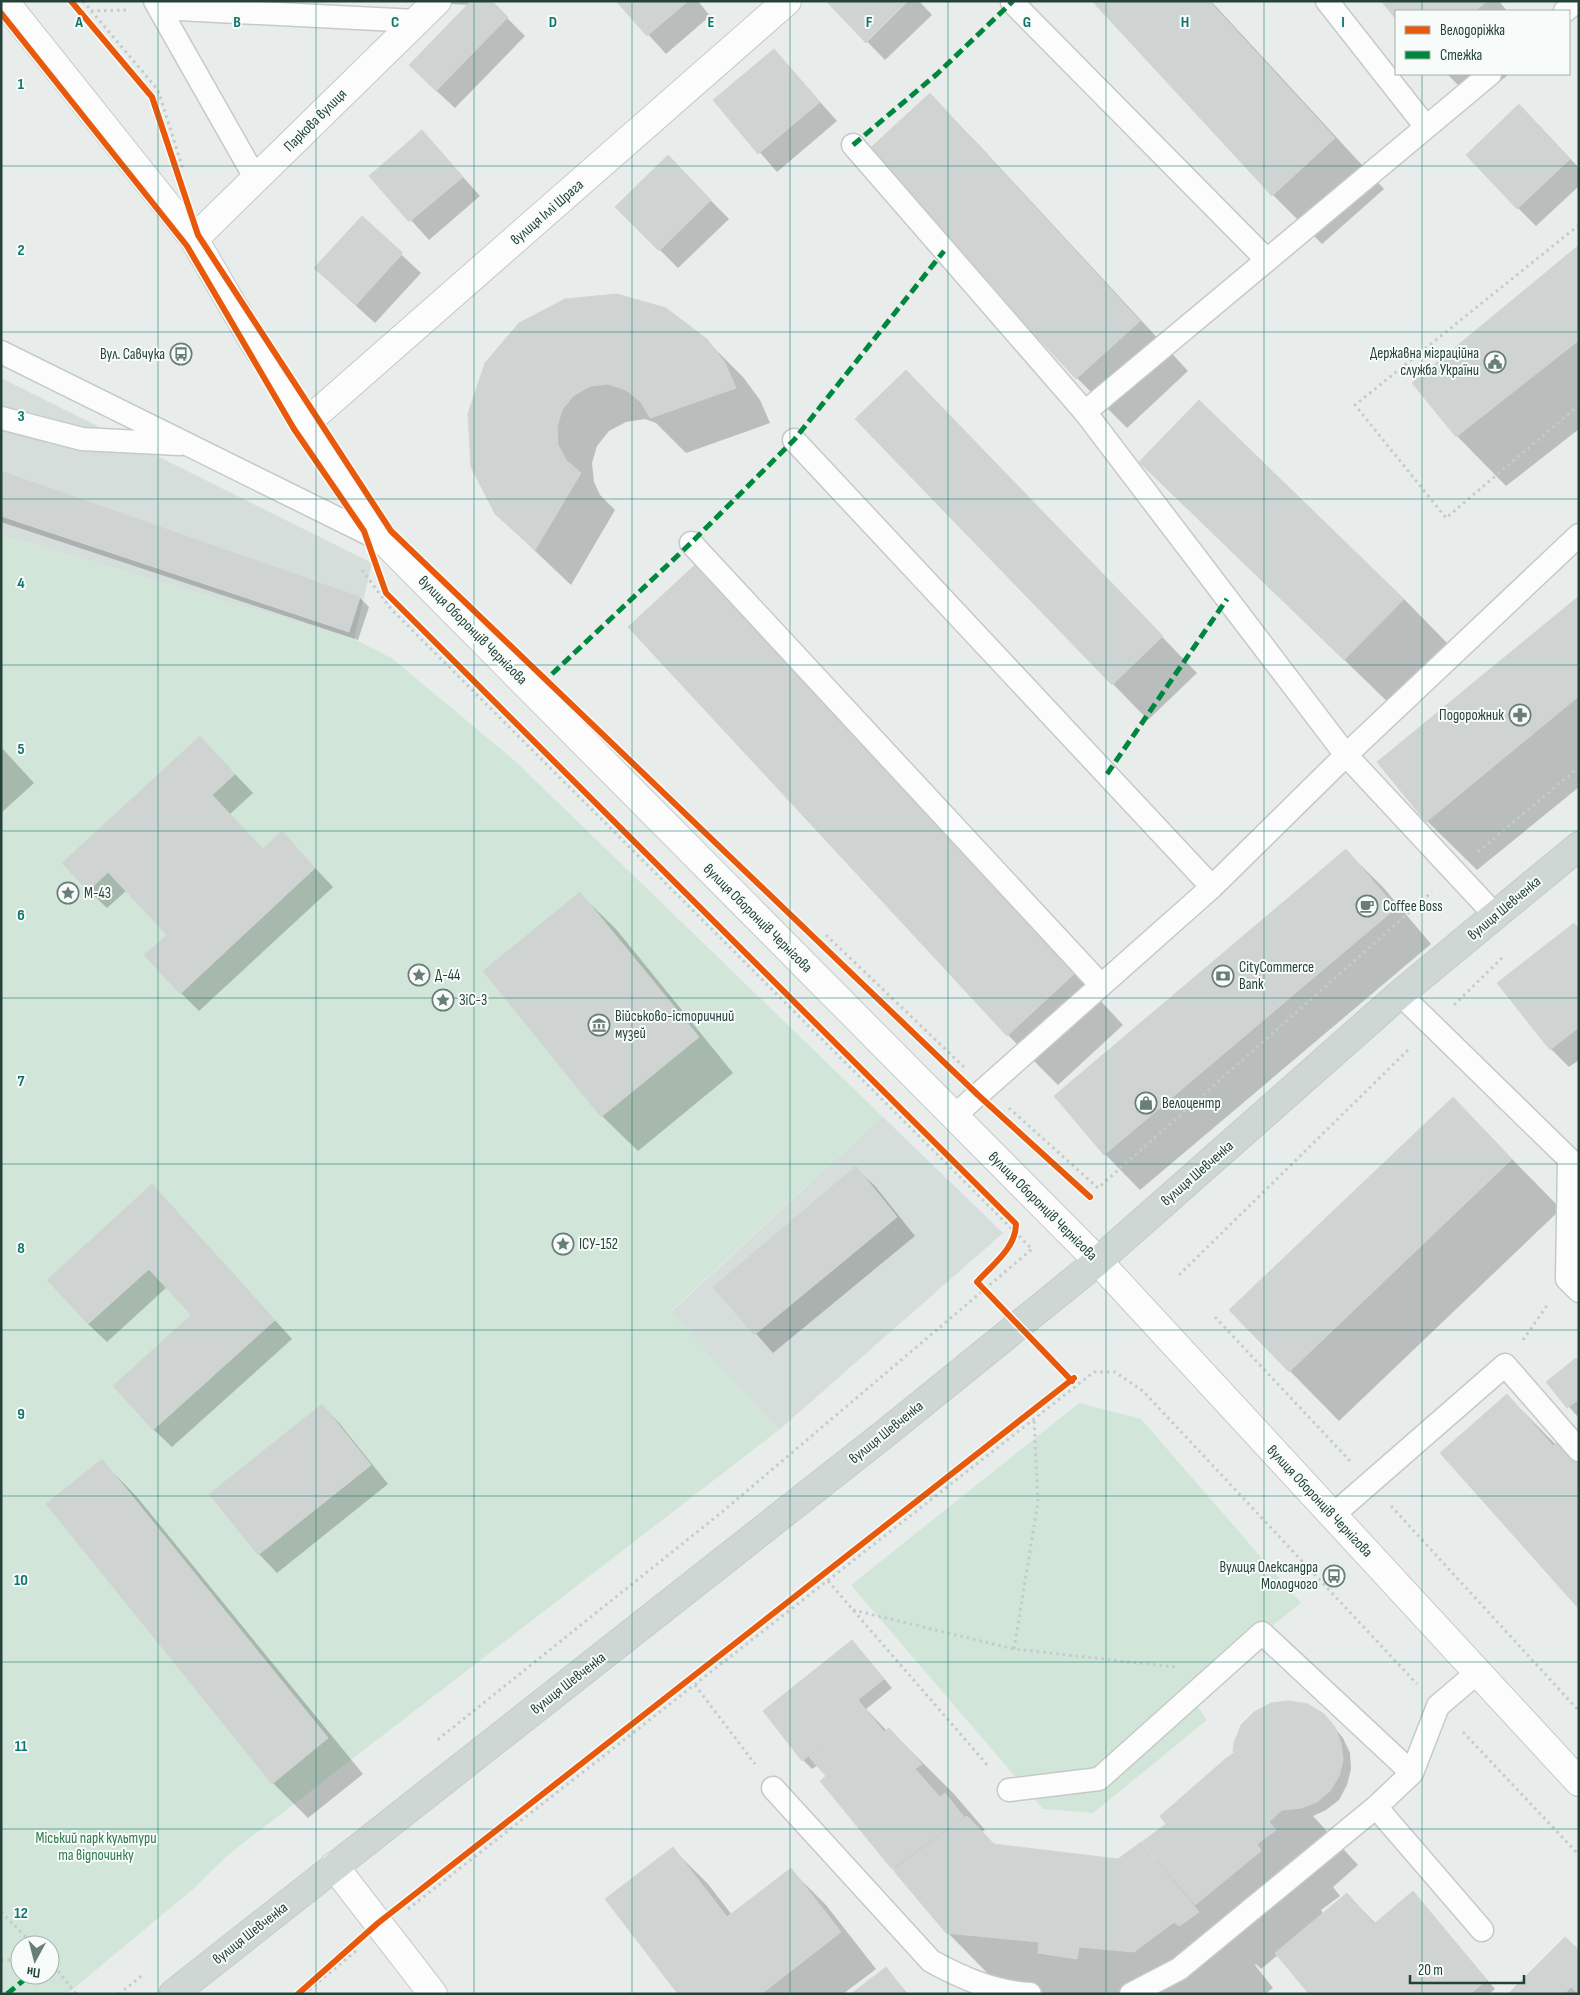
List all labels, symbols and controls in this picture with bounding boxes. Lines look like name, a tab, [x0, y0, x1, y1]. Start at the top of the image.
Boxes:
legend	[1395, 10, 1570, 75]
text: A	[74, 13, 83, 32]
text: B	[233, 13, 241, 32]
text: C	[391, 13, 399, 32]
text: D	[549, 13, 557, 32]
text: E	[708, 13, 715, 32]
text: F	[866, 13, 873, 32]
text: G	[1023, 13, 1031, 32]
text: H	[1181, 13, 1189, 32]
text: I	[1341, 13, 1345, 32]
text: Велодоріжка	[1440, 21, 1505, 40]
text: Стежка	[1440, 46, 1483, 65]
text: 1	[18, 75, 25, 94]
street label: Паркова вулиця	[280, 85, 351, 156]
street label: вулиця Іллі Шрага	[507, 175, 588, 249]
text: 2	[17, 241, 25, 260]
bus stop icon: Вул. Савчука	[169, 342, 193, 366]
place label: Державна міграційна служба України	[1370, 344, 1479, 380]
place label: Вул. Савчука	[100, 345, 165, 364]
public building icon: Державна міграційна служба України	[1483, 350, 1507, 374]
text: 3	[17, 407, 25, 426]
street label: вулиця Оборонців Чернігова	[414, 572, 531, 689]
text: 4	[17, 574, 25, 593]
pharmacy icon: Подорожник	[1508, 703, 1532, 727]
place label: Подорожник	[1439, 706, 1504, 725]
text: 5	[17, 740, 25, 759]
street label: вулиця Оборонців Чернігова	[699, 860, 816, 977]
street label: вулиця Шевченка	[1464, 872, 1545, 945]
place icon: М-43	[56, 881, 80, 905]
place label: М-43	[84, 884, 111, 903]
cafe icon: Coffee Boss	[1355, 894, 1379, 918]
place label: Coffee Boss	[1383, 897, 1443, 916]
text: 6	[17, 906, 25, 925]
place label: CityCommerce Bank	[1239, 958, 1314, 994]
place icon: Д-44	[407, 963, 431, 987]
bank icon: CityCommerce Bank	[1211, 964, 1235, 988]
place label: Д-44	[435, 966, 460, 985]
place icon: ЗіС-3	[431, 988, 455, 1012]
place label: ЗіС-3	[459, 991, 487, 1010]
place label: Військово-історичний музей	[615, 1007, 734, 1043]
museum icon: Військово-історичний музей	[587, 1013, 611, 1037]
text: 7	[18, 1072, 25, 1091]
shop icon: Велоцентр	[1134, 1091, 1158, 1115]
place label: Велоцентр	[1162, 1094, 1221, 1113]
street label: вулиця Шевченка	[1157, 1136, 1238, 1210]
street label: вулиця Оборонців Чернігова	[984, 1148, 1101, 1265]
place icon: ІСУ-152	[551, 1232, 575, 1256]
place label: ІСУ-152	[579, 1235, 618, 1254]
text: 8	[17, 1239, 25, 1258]
street label: вулиця Шевченка	[845, 1396, 928, 1468]
text: 9	[17, 1405, 25, 1424]
street label: вулиця Оборонців Чернігова	[1263, 1441, 1377, 1562]
place label: Вулиця Олександра Молодчого	[1219, 1558, 1318, 1594]
bus stop icon: Вулиця Олександра Молодчого	[1322, 1564, 1346, 1588]
text: 10	[14, 1571, 28, 1590]
street label: вулиця Шевченка	[527, 1648, 610, 1719]
text: 11	[15, 1737, 28, 1756]
park label: Міський парк культури та відпочинку	[35, 1829, 157, 1865]
street label: вулиця Шевченка	[209, 1898, 292, 1969]
text: 12	[14, 1904, 28, 1923]
north arrow	[10, 1935, 60, 1985]
scale bar	[1410, 1952, 1524, 1984]
text: 20 m	[1418, 1961, 1443, 1980]
text: Пн	[26, 1963, 41, 1982]

